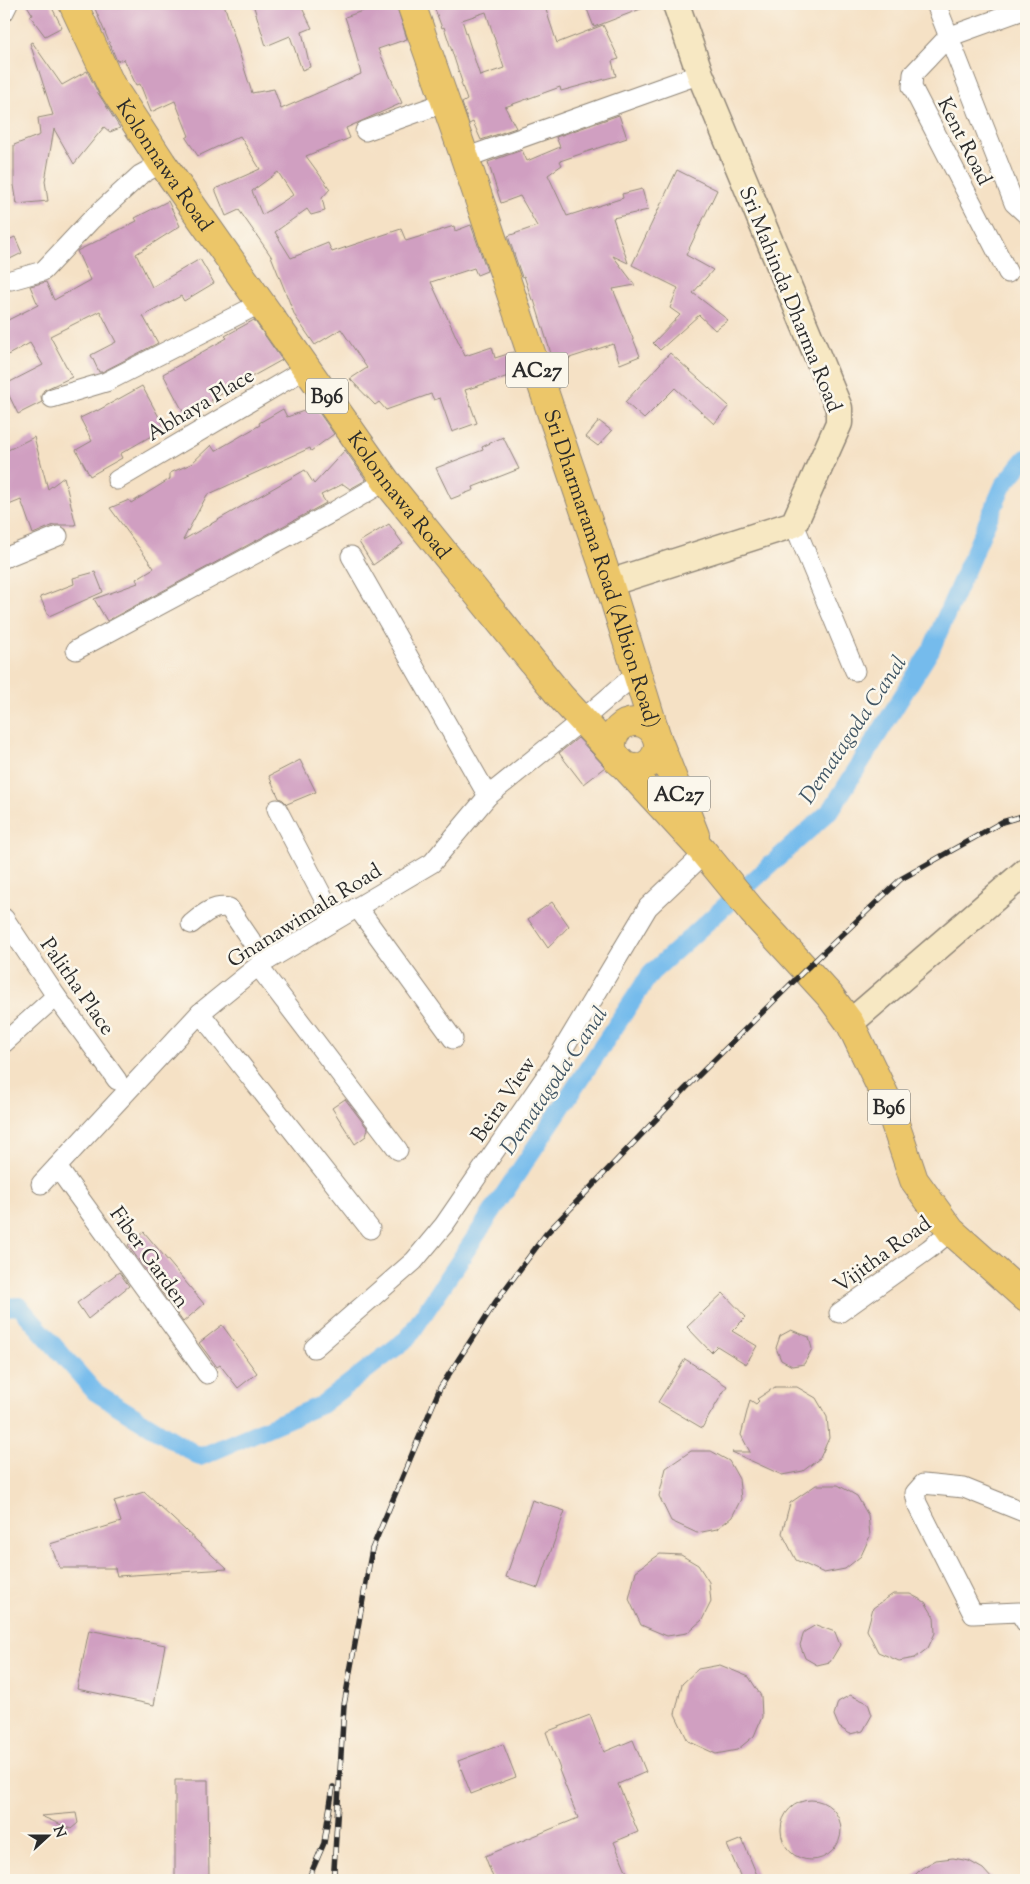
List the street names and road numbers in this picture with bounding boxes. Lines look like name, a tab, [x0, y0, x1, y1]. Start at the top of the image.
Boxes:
street label: Kent Road	[928, 93, 998, 191]
street label: Kolonnawa Road	[107, 94, 219, 239]
street label: Sri Mahinda Dharma Road	[730, 182, 848, 417]
road number: AC27	[506, 352, 568, 388]
street label: Abhaya Place	[141, 362, 261, 450]
road number: B96	[306, 378, 348, 414]
street label: Sri Dharmarama Road (Albion Road)	[534, 406, 666, 732]
street label: Kolonnawa Road	[339, 426, 457, 567]
road number: AC27	[648, 776, 710, 812]
street label: Gnanawimala Road	[222, 857, 388, 976]
street label: Palitha Place	[32, 932, 121, 1042]
street label: Beira View	[465, 1051, 545, 1149]
road number: B96	[868, 1090, 910, 1124]
street label: Fiber Garden	[101, 1201, 195, 1315]
street label: Vijitha Road	[828, 1210, 938, 1301]

